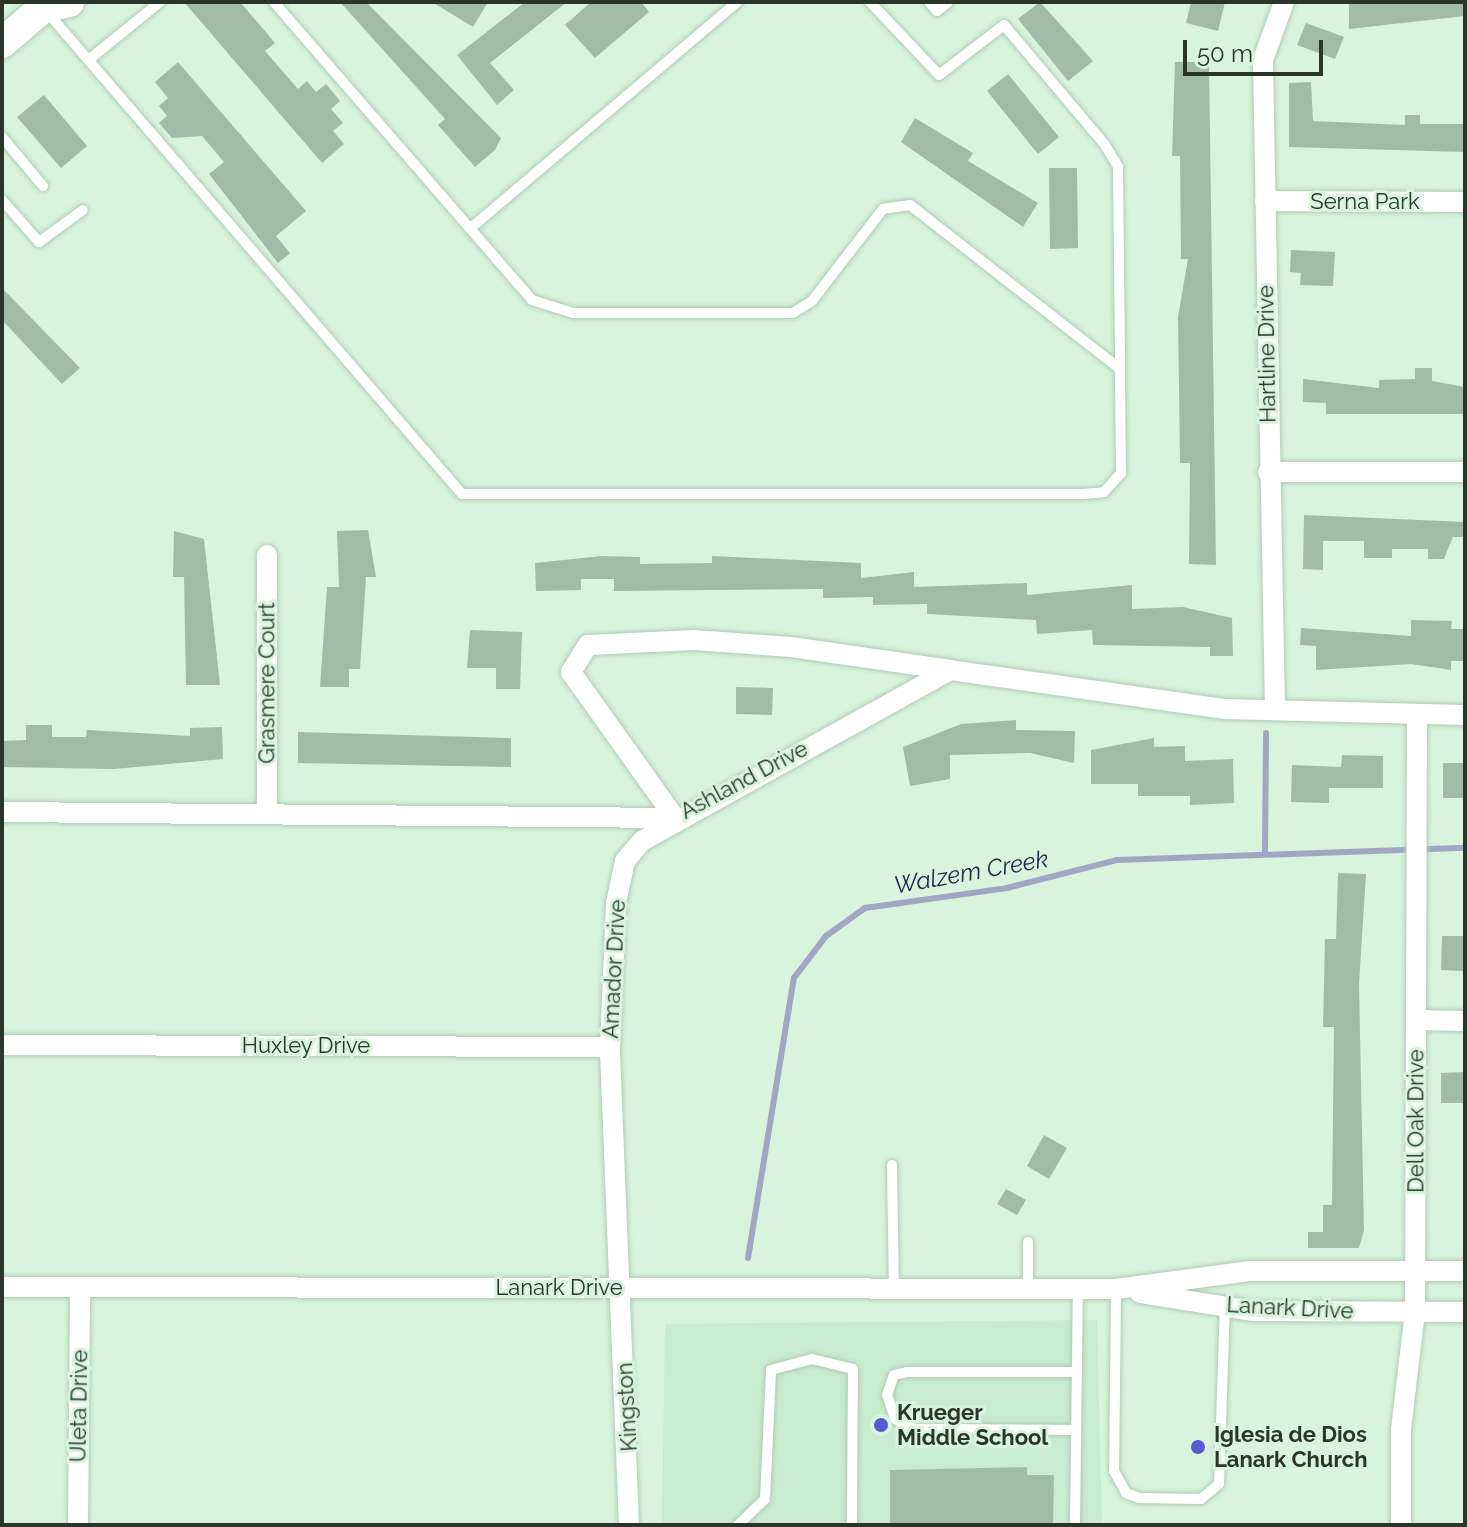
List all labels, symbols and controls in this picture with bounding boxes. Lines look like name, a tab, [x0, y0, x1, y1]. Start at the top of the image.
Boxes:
scale bar	[1187, 24, 1327, 74]
text: 50 m	[1197, 39, 1253, 68]
street label: Serna Park	[1310, 189, 1420, 215]
street label: Hartline Drive	[1253, 285, 1281, 423]
street label: Grasmere Court	[254, 602, 280, 764]
street label: Ashland Drive	[676, 735, 812, 825]
water label: Walzem Creek	[892, 844, 1050, 900]
street label: Amador Drive	[597, 899, 631, 1039]
street label: Huxley Drive	[242, 1033, 370, 1059]
street label: Dell Oak Drive	[1403, 1049, 1429, 1193]
street label: Lanark Drive	[495, 1275, 623, 1301]
street label: Lanark Drive	[1226, 1291, 1354, 1325]
street label: Uleta Drive	[65, 1349, 93, 1463]
street label: Kingston	[611, 1362, 643, 1452]
place label: Krueger Middle School	[897, 1399, 1048, 1450]
marker: Krueger Middle School	[872, 1416, 890, 1434]
place label: Iglesia de Dios Lanark Church	[1214, 1421, 1368, 1472]
marker: Iglesia de Dios Lanark Church	[1189, 1438, 1207, 1456]

